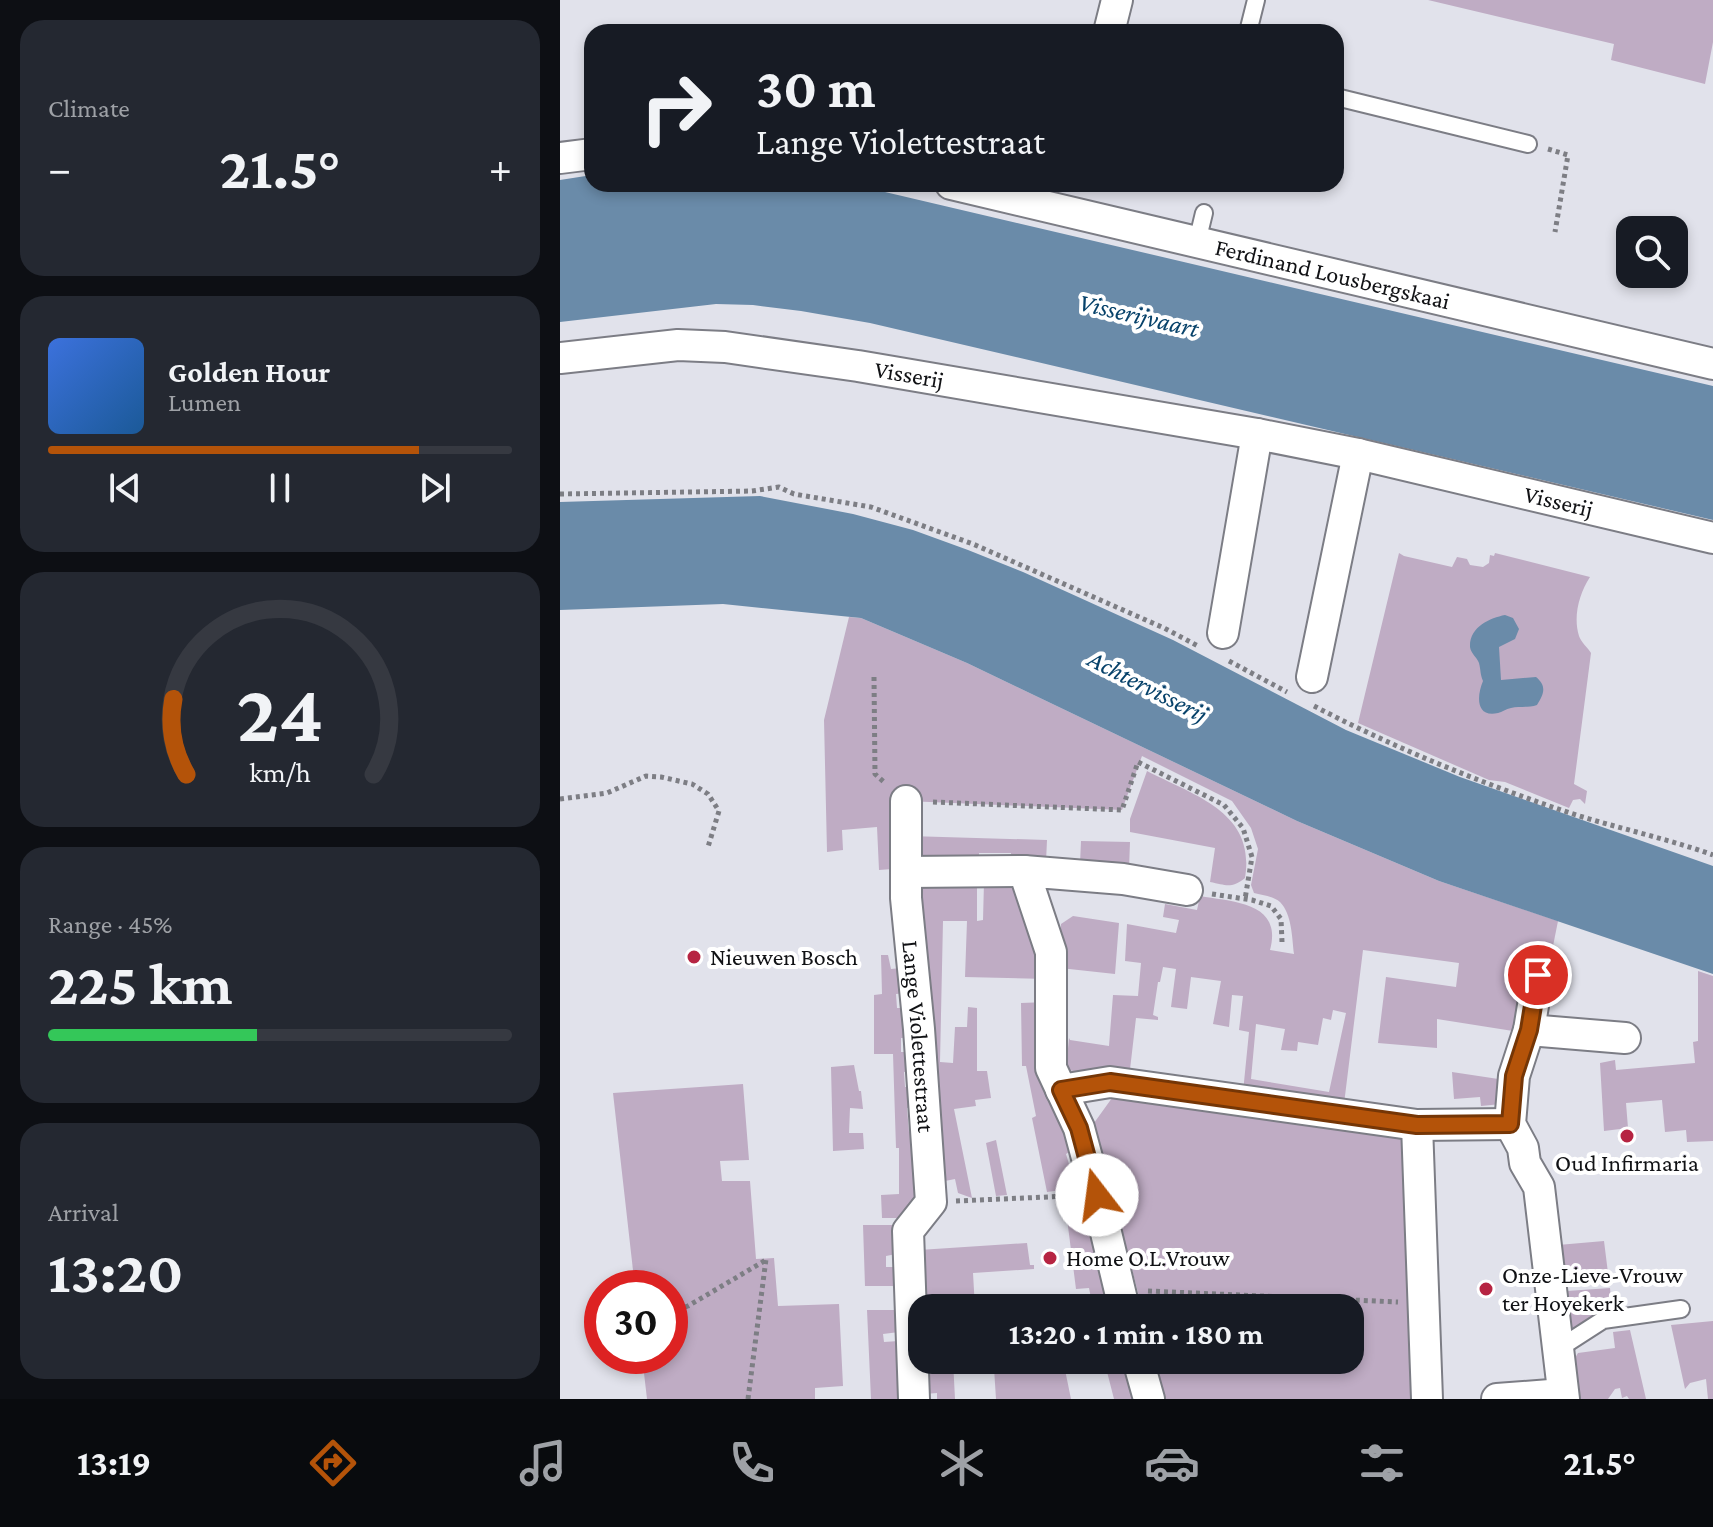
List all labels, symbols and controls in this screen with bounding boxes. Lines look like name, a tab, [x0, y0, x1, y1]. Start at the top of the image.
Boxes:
icon: right	[624, 56, 728, 160]
text: 30 m	[756, 57, 876, 119]
text: Climate	[48, 94, 130, 123]
text: Lange Violettestraat	[756, 122, 1045, 162]
text: 21.5°	[219, 134, 341, 201]
text: −	[48, 144, 71, 192]
text: +	[489, 144, 512, 192]
map controls	[1616, 216, 1688, 288]
button: search	[1616, 216, 1688, 288]
street label: Ferdinand Lousbergskaai	[1212, 233, 1453, 314]
water label: Visserijvaart	[1076, 288, 1202, 343]
text: Golden Hour	[168, 355, 330, 388]
street label: Visserij	[873, 355, 946, 393]
text: Lumen	[168, 388, 241, 417]
icon: previous	[103, 466, 147, 510]
icon: pause	[258, 466, 302, 510]
icon: next	[413, 466, 457, 510]
street label: Visserij	[1522, 480, 1596, 522]
water label: Achtervisserij	[1082, 643, 1213, 729]
text: 24	[236, 666, 324, 759]
text: km/h	[249, 757, 311, 789]
text: Range · 45%	[48, 910, 172, 939]
street label: Lange Violettestraat	[897, 939, 940, 1134]
pin	[1504, 941, 1572, 1009]
place label: Nieuwen Bosch	[710, 943, 858, 970]
marker: Nieuwen Bosch	[685, 948, 703, 966]
text: 225 km	[48, 950, 233, 1017]
icon: arrive	[1516, 953, 1560, 997]
marker: Oud Infirmaria	[1618, 1127, 1636, 1145]
place label: Oud Infirmaria	[1555, 1149, 1699, 1176]
position arrow	[1055, 1153, 1139, 1237]
text: Arrival	[48, 1198, 119, 1227]
text: 13:20	[48, 1238, 183, 1305]
place label: Home O.L.Vrouw	[1066, 1244, 1230, 1271]
marker: Home O.L.Vrouw	[1041, 1249, 1059, 1267]
place label: Onze-Lieve-Vrouw ter Hoyekerk	[1502, 1261, 1683, 1316]
speed limit sign: 30	[584, 1270, 688, 1374]
marker: Onze-Lieve-Vrouw ter Hoyekerk	[1477, 1280, 1495, 1298]
text: 13:20 · 1 min · 180 m	[1009, 1317, 1263, 1350]
icon: directions	[305, 1435, 361, 1491]
icon: music	[515, 1435, 571, 1491]
icon: phone	[724, 1435, 780, 1491]
icon: climate	[934, 1435, 990, 1491]
icon: car	[1144, 1435, 1200, 1491]
icon: filters	[1354, 1435, 1410, 1491]
text: 13:19	[77, 1443, 151, 1483]
text: 21.5°	[1563, 1443, 1636, 1483]

